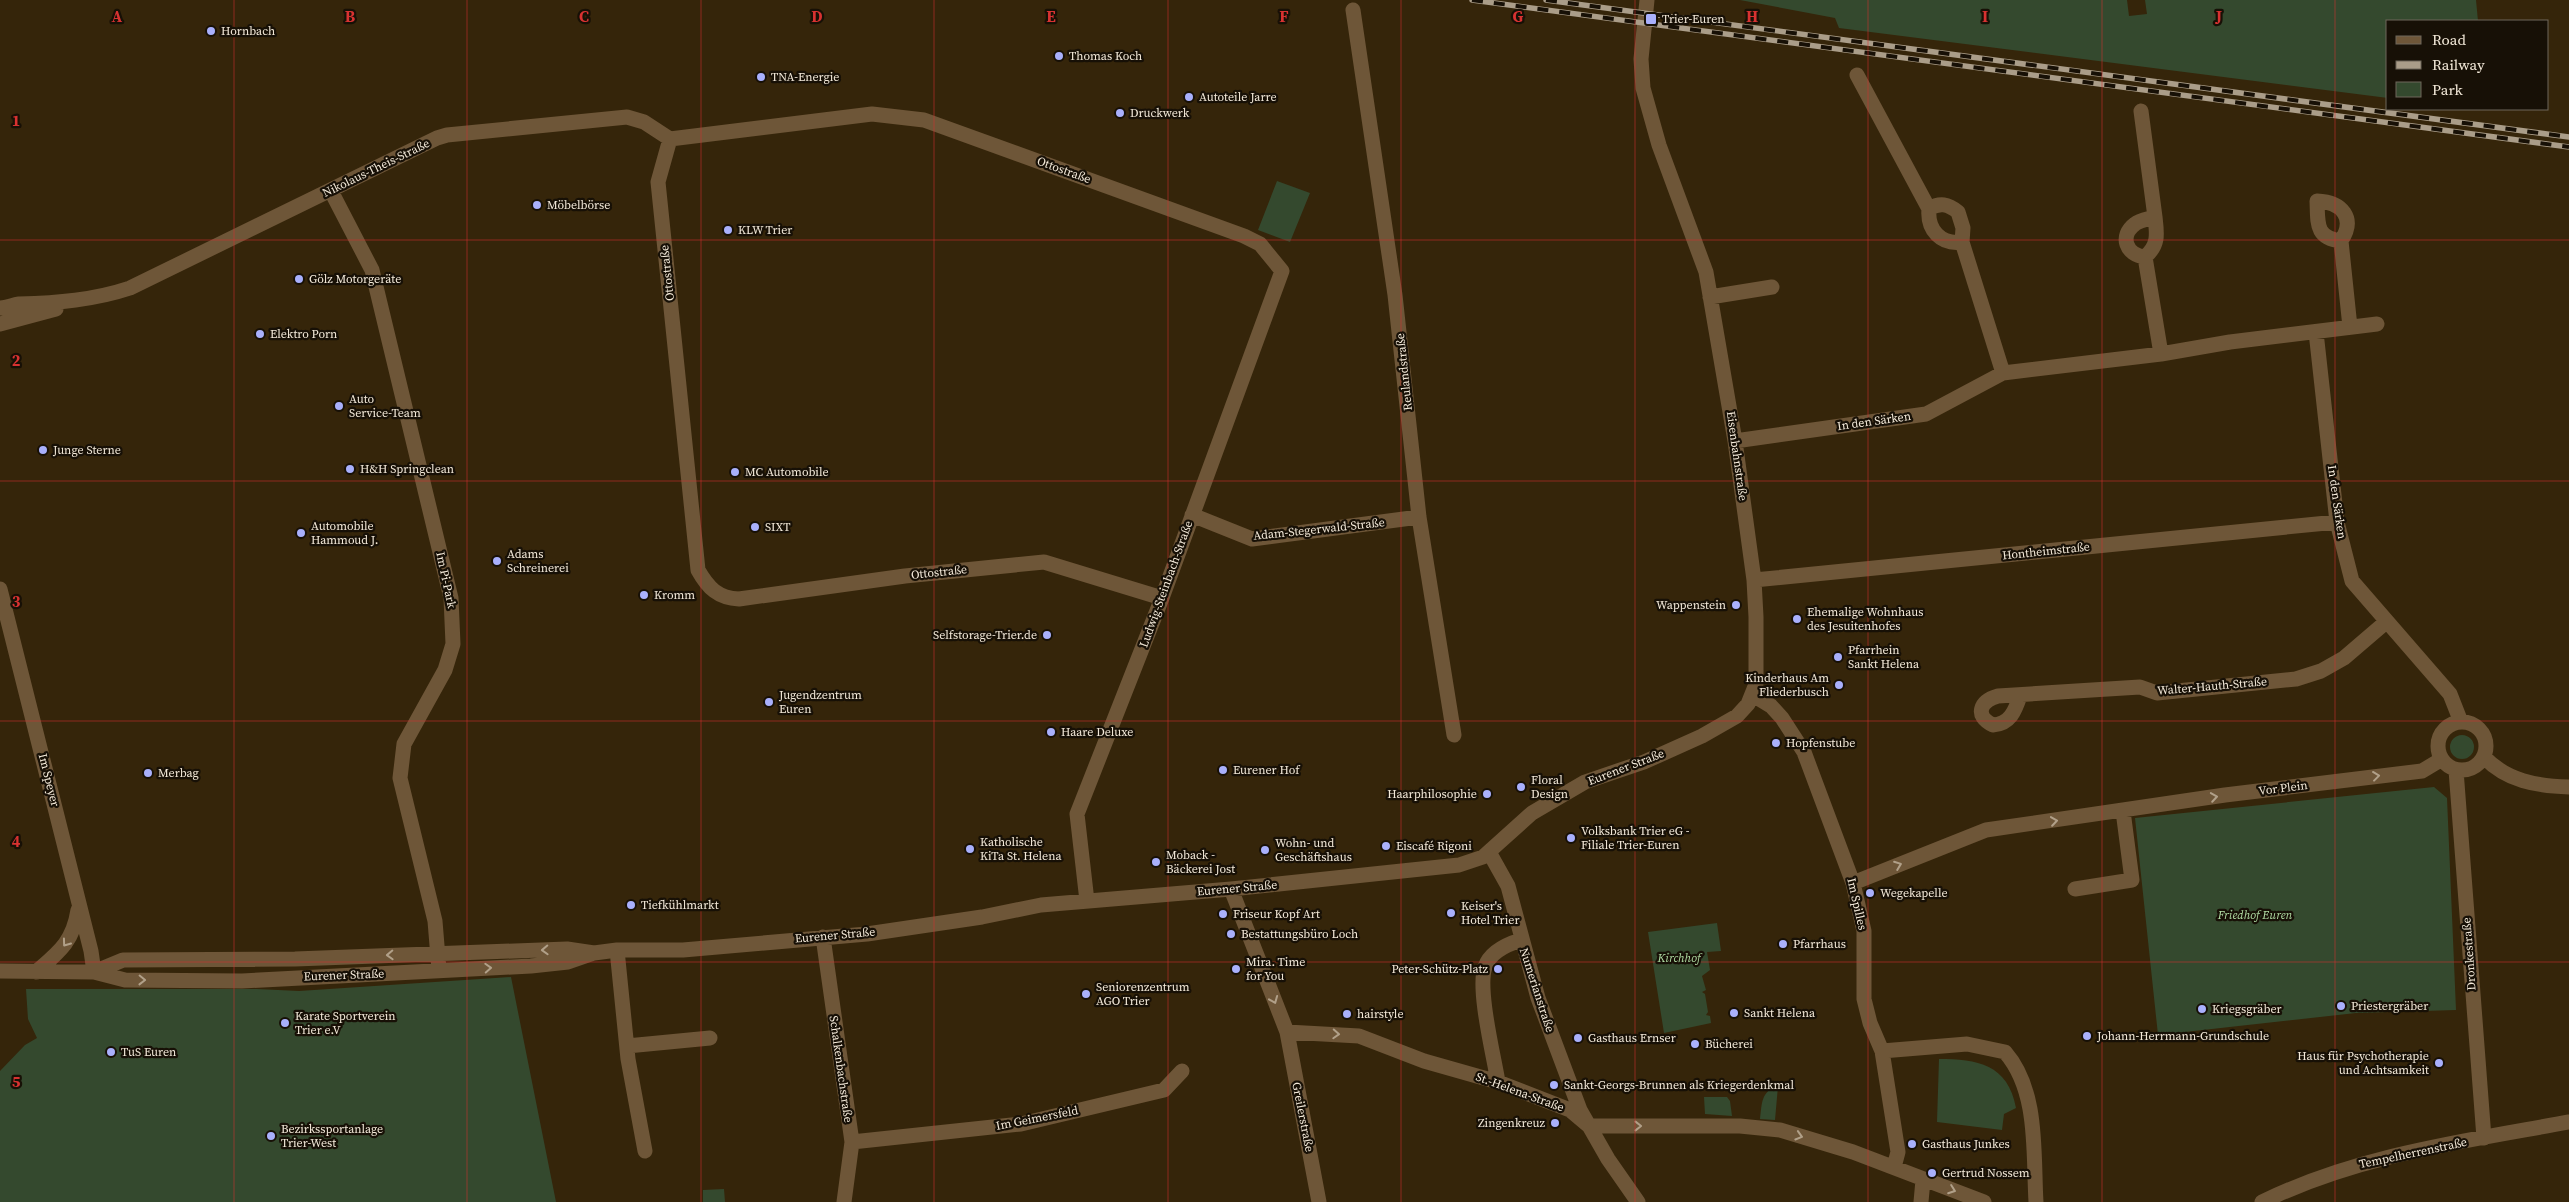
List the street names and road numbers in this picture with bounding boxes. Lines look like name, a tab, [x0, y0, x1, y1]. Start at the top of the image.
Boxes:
street label: Nikolaus-Theis-Straße	[320, 135, 432, 201]
street label: Ottostraße	[1035, 153, 1093, 187]
street label: Ottostraße	[656, 244, 678, 302]
street label: Reulandstraße	[1392, 332, 1416, 412]
street label: In den Särken	[1836, 408, 1912, 434]
street label: Eisenbahnstraße	[1723, 410, 1751, 502]
street label: In den Särken	[2324, 464, 2350, 540]
street label: Adam-Stegerwald-Straße	[1253, 514, 1385, 544]
street label: Ludwig-Steinbach-Straße	[1136, 518, 1196, 650]
street label: Hontheimstraße	[2001, 538, 2091, 564]
street label: Im Pi-Park	[432, 550, 460, 610]
street label: Ottostraße	[910, 561, 968, 583]
street label: Walter-Hauth-Straße	[2156, 673, 2268, 699]
street label: Eurener Straße	[1585, 745, 1667, 789]
street label: Im Speyer	[35, 752, 63, 808]
street label: Vor Plein	[2258, 777, 2308, 799]
street label: Im Spilles	[1843, 876, 1871, 932]
street label: Eurener Straße	[1196, 877, 1278, 899]
street label: Dronkestraße	[2458, 917, 2480, 991]
street label: Eurener Straße	[794, 924, 876, 946]
street label: Numerianstraße	[1516, 946, 1558, 1034]
street label: Eurener Straße	[303, 966, 385, 984]
street label: Schalkenbachstraße	[826, 1014, 856, 1124]
street label: St.-Helena-Straße	[1474, 1069, 1566, 1115]
street label: Greilerstraße	[1288, 1081, 1318, 1153]
street label: Im Geimersfeld	[995, 1102, 1080, 1134]
street label: Tempelherrenstraße	[2358, 1134, 2468, 1172]

